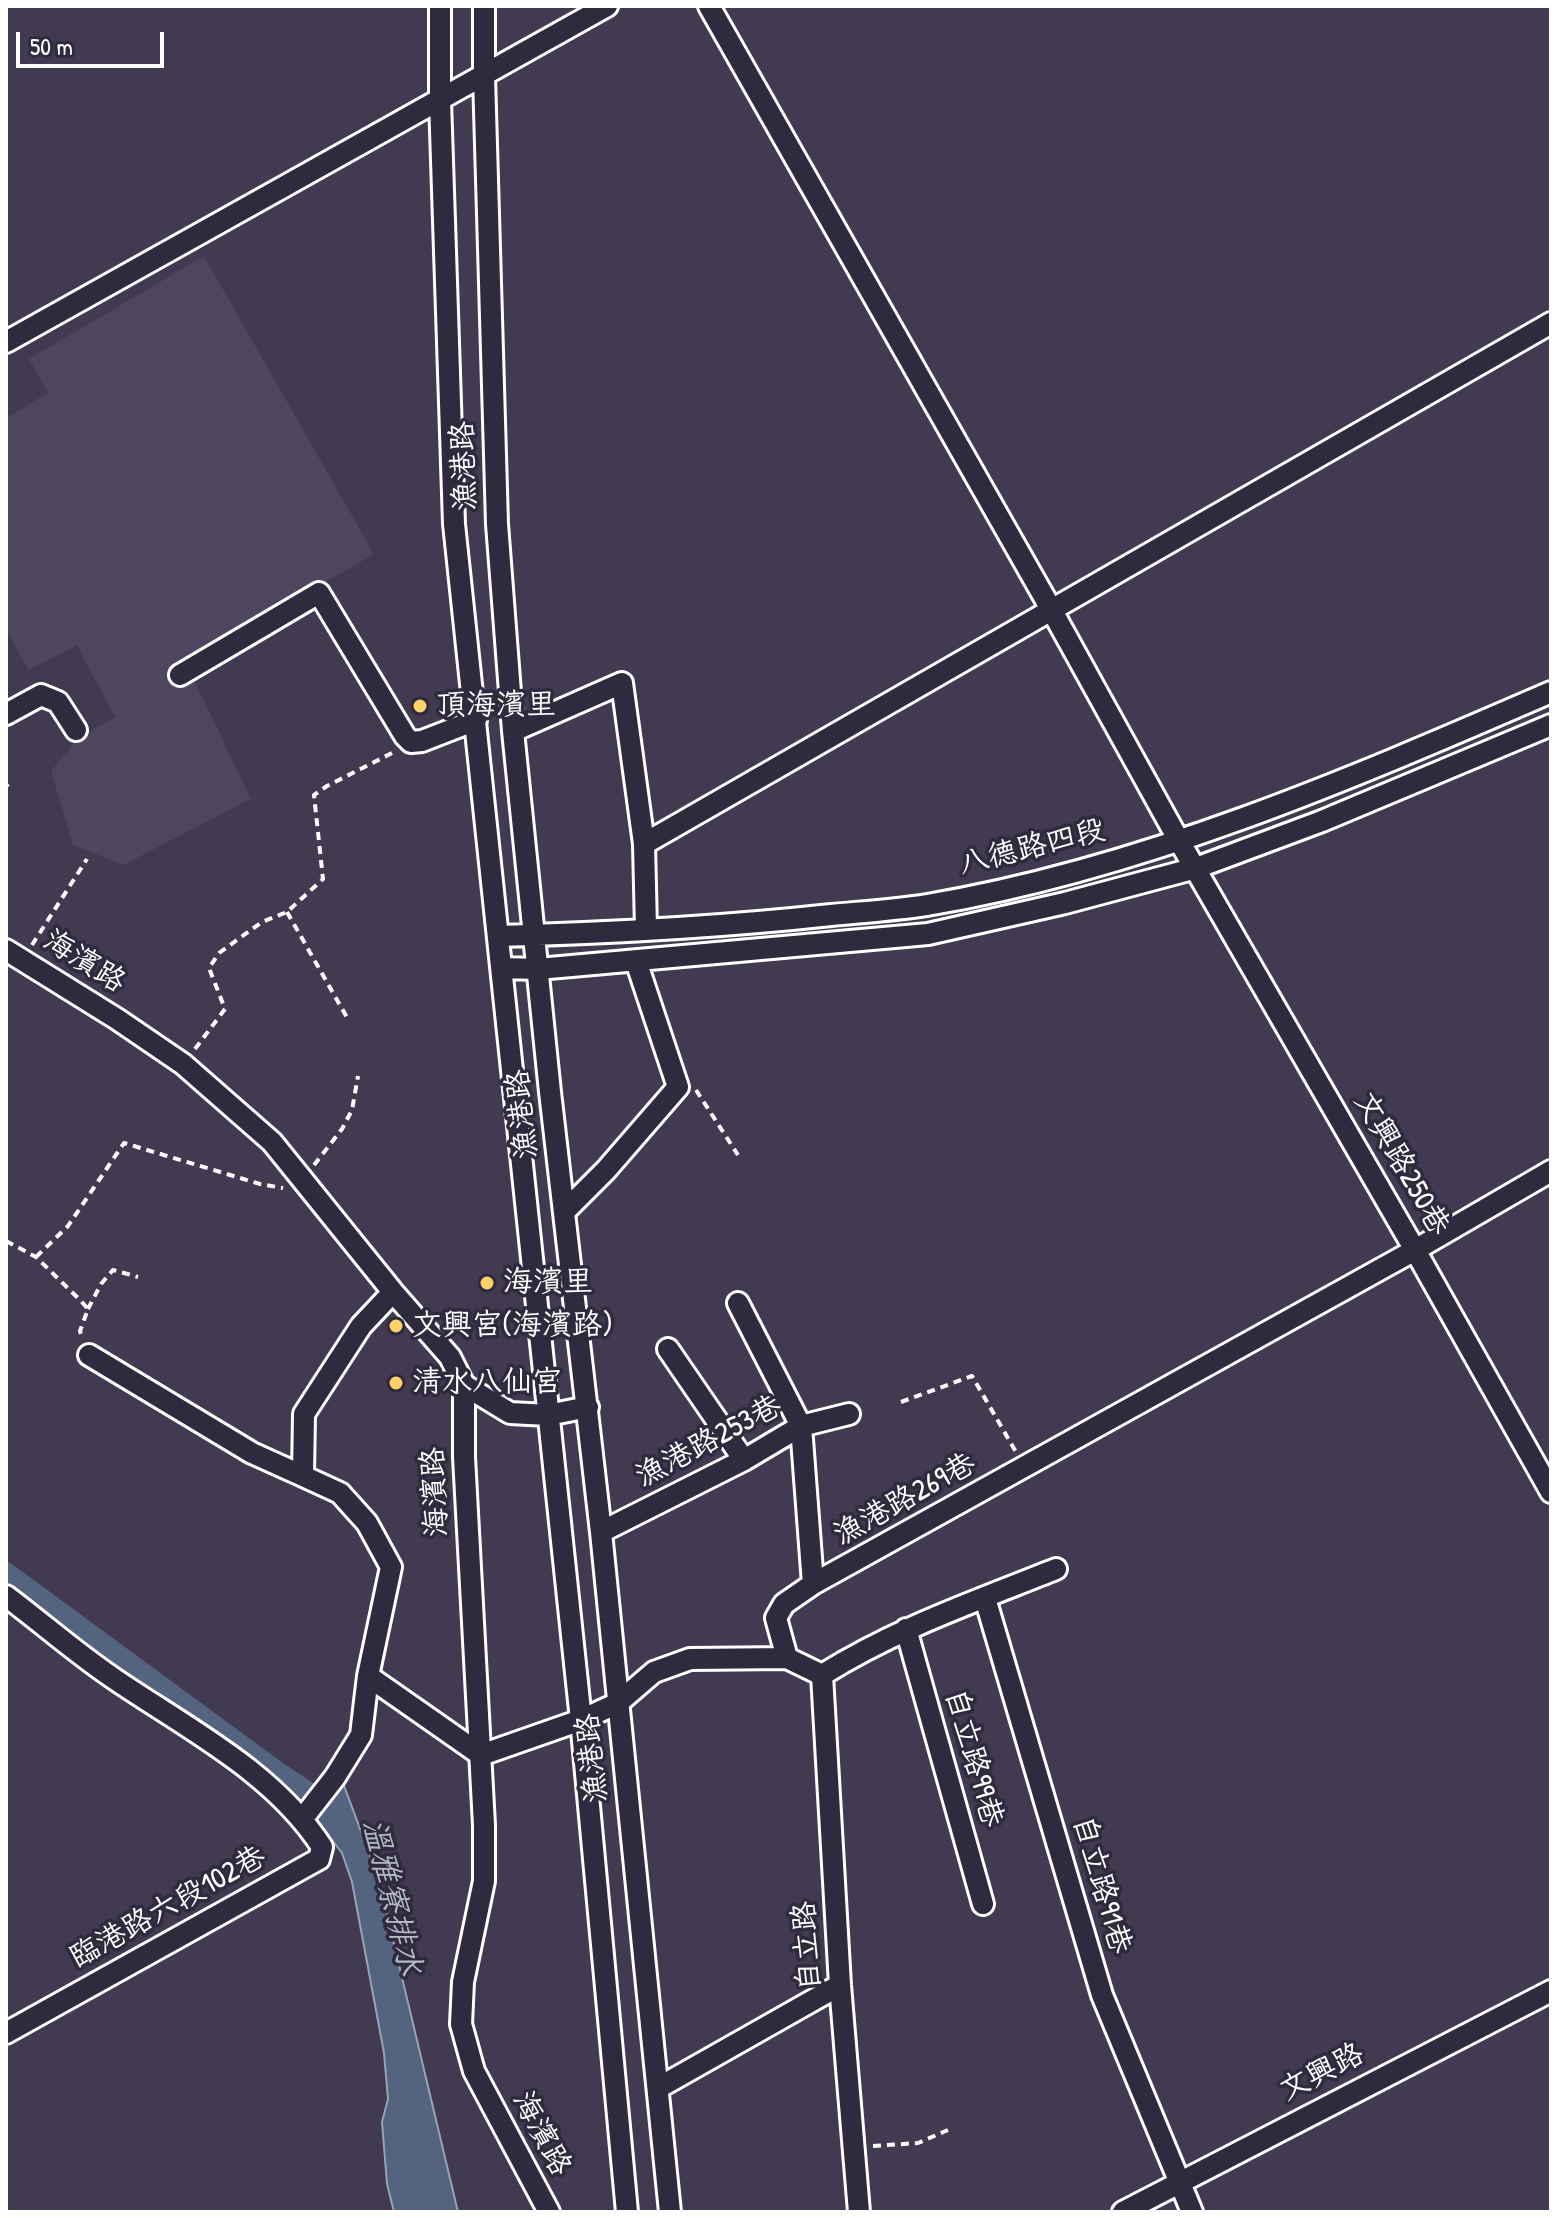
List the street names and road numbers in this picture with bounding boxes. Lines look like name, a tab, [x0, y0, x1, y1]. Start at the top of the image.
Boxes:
street label: 漁港路	[445, 420, 485, 512]
street label: 八德路四段	[955, 812, 1109, 884]
street label: 海濱路	[36, 923, 132, 1001]
street label: 漁港路	[500, 1067, 546, 1161]
street label: 文興路250巷	[1345, 1086, 1457, 1242]
street label: 漁港路253巷	[630, 1389, 788, 1495]
street label: 海濱路	[416, 1446, 456, 1538]
street label: 漁港路269巷	[828, 1446, 982, 1554]
street label: 自立路99巷	[936, 1685, 1010, 1831]
street label: 漁港路	[570, 1711, 616, 1805]
street label: 自立路91巷	[1064, 1812, 1138, 1958]
street label: 臨港路六段102巷	[64, 1839, 272, 1977]
street label: 自立路	[787, 1900, 829, 1992]
street label: 文興路	[1274, 2037, 1370, 2109]
street label: 海濱路	[504, 2086, 578, 2182]

